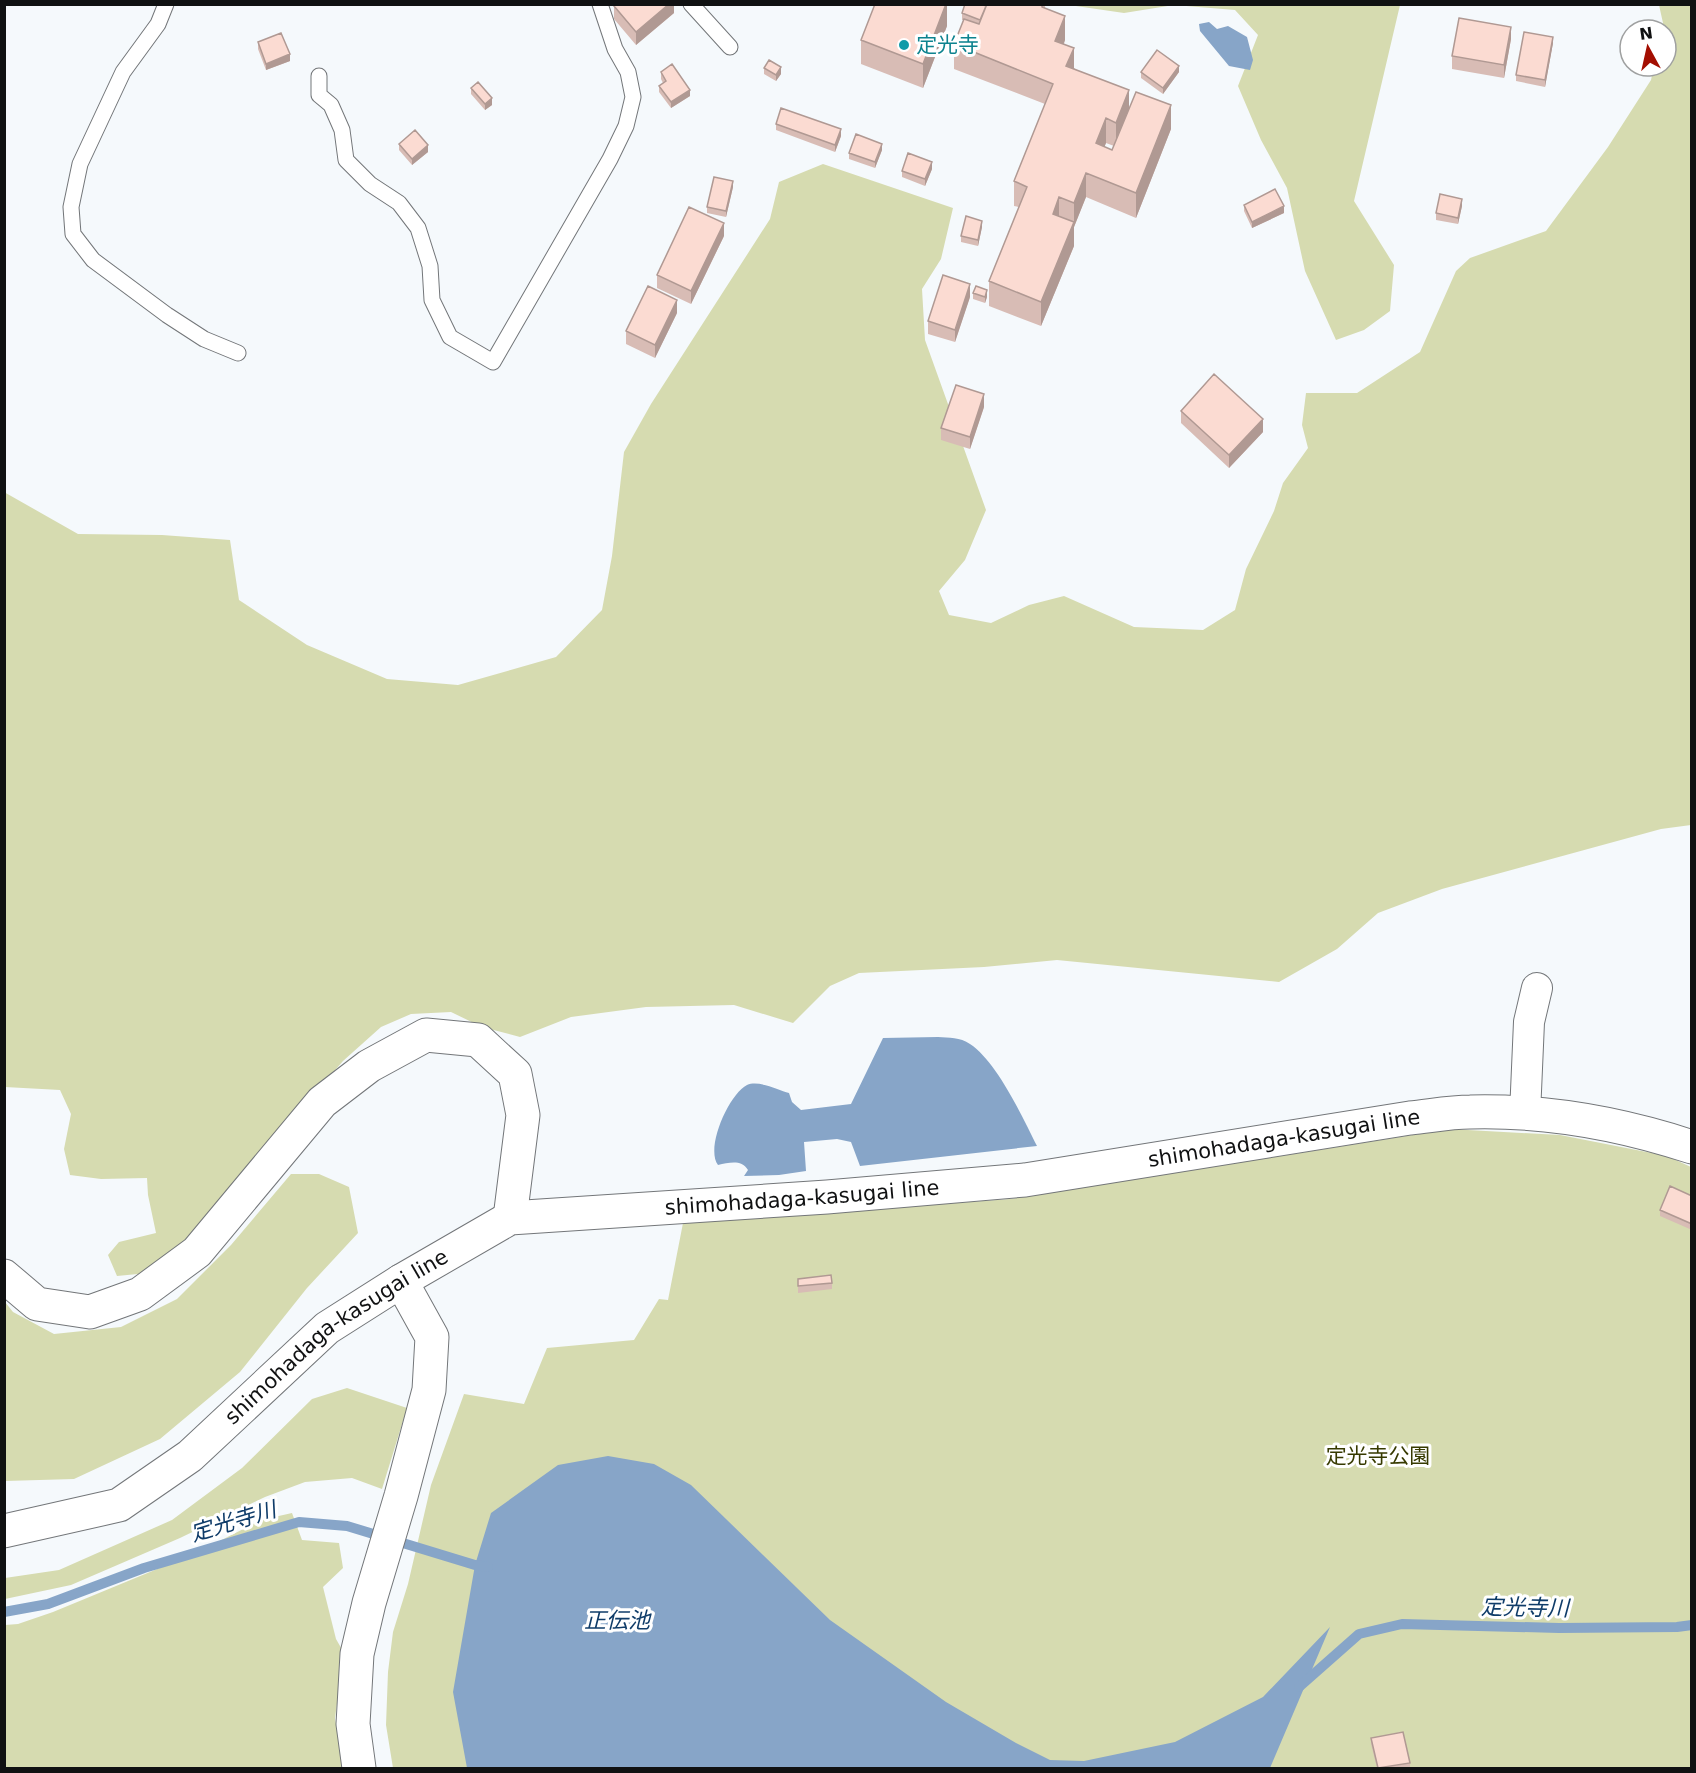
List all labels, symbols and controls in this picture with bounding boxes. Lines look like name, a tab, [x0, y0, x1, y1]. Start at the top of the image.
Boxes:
north arrow	[1618, 18, 1678, 78]
text: N	[1638, 23, 1654, 44]
place label: 定光寺	[916, 33, 979, 57]
marker: 定光寺	[897, 38, 911, 52]
street label: shimohadaga-kasugai line	[1146, 1105, 1421, 1172]
street label: shimohadaga-kasugai line	[664, 1175, 940, 1220]
street label: shimohadaga-kasugai line	[220, 1244, 452, 1429]
park label: 定光寺公園	[1326, 1444, 1431, 1468]
water label: 定光寺川	[187, 1496, 281, 1546]
water label: 定光寺川	[1481, 1594, 1571, 1621]
water label: 正伝池	[584, 1608, 652, 1633]

